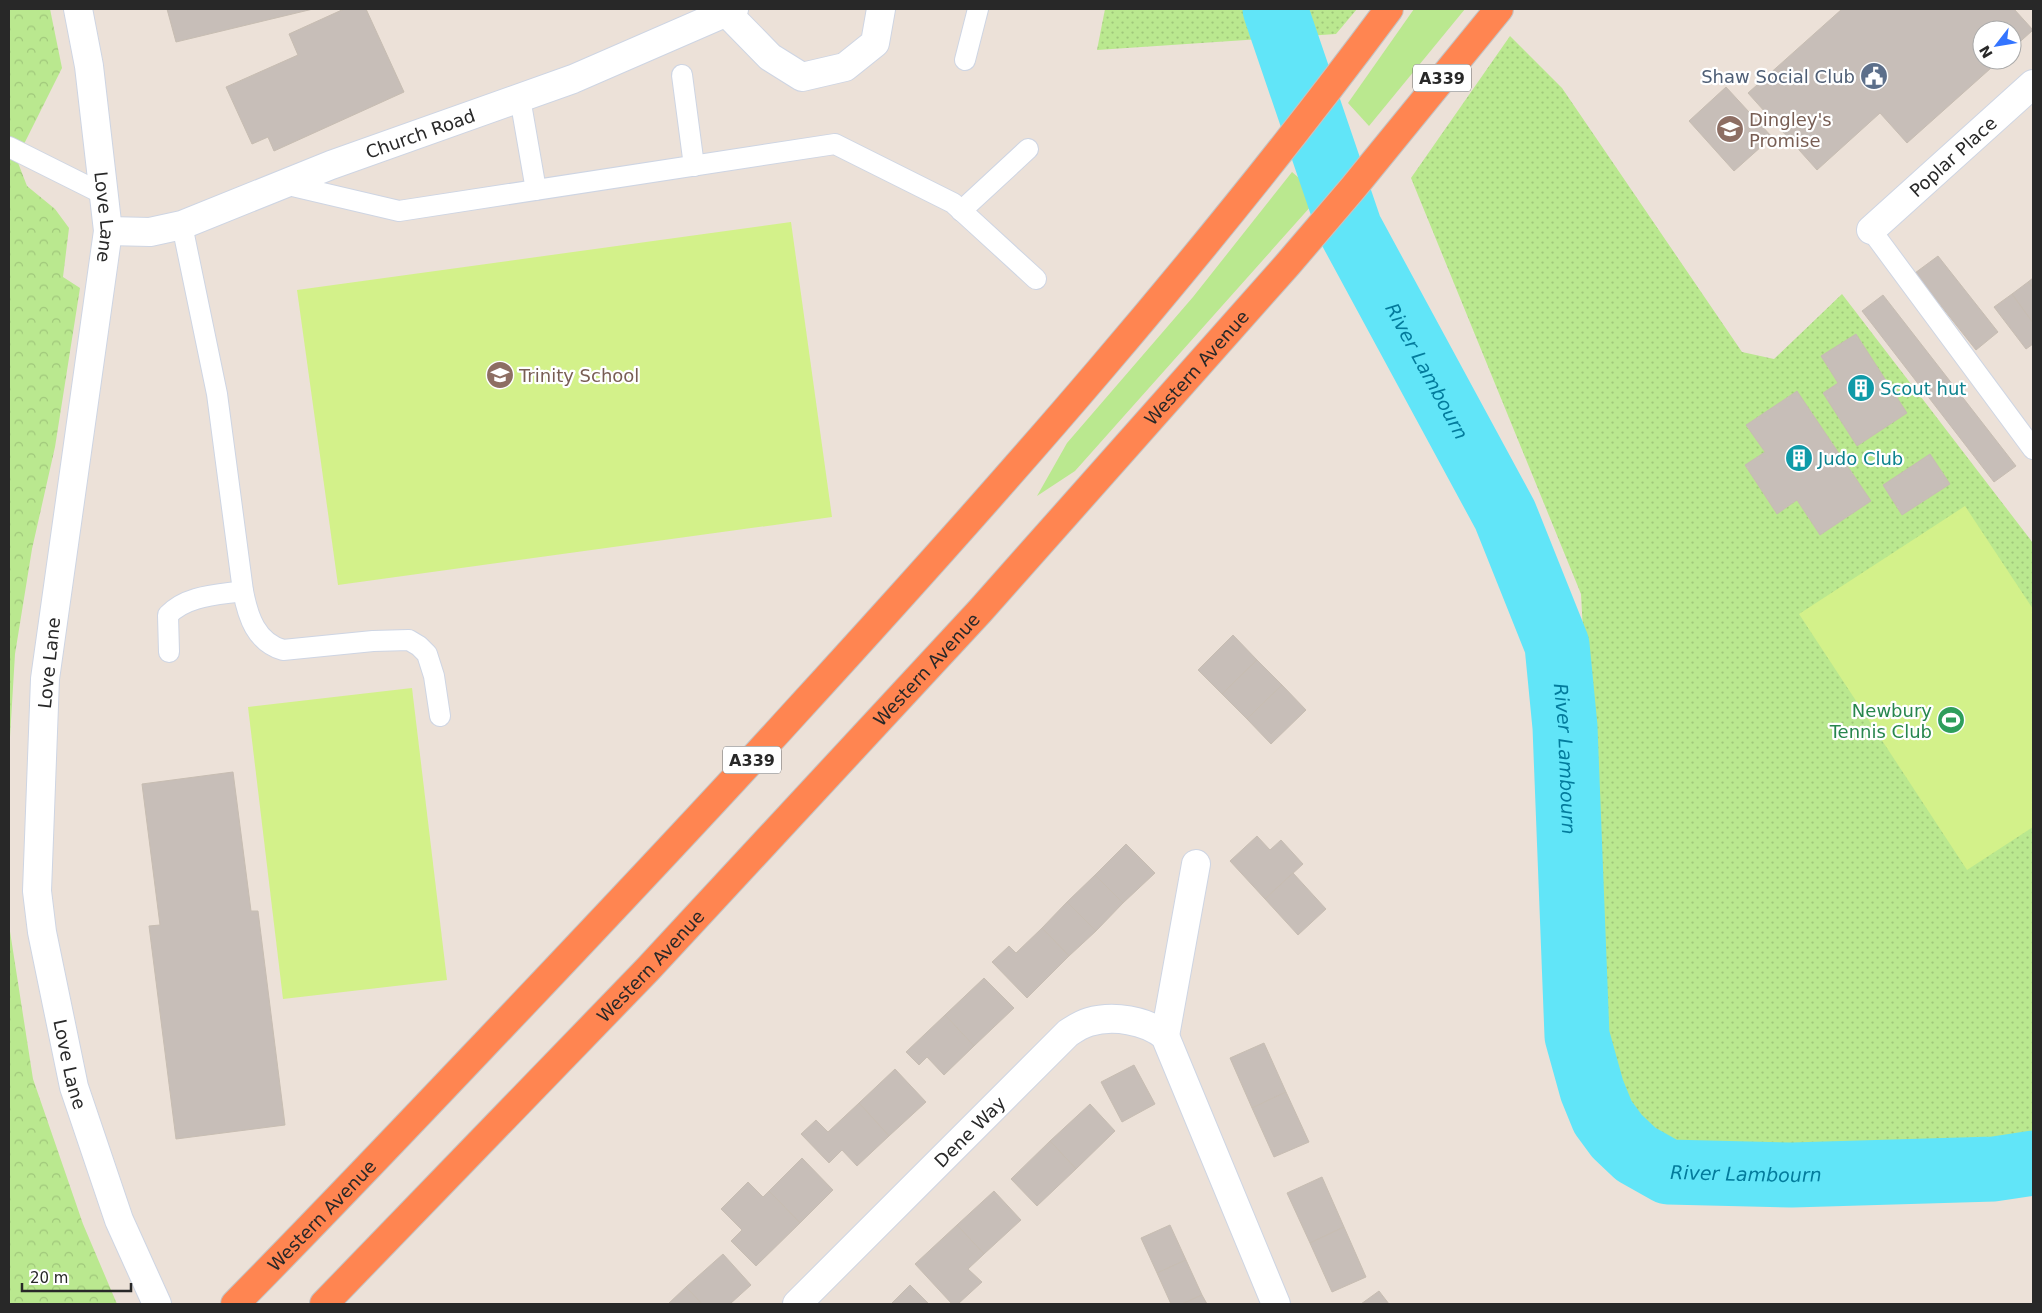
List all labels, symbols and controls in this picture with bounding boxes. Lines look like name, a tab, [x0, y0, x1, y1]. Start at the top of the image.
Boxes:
north arrow	[1972, 20, 2022, 70]
text: N	[1976, 43, 1996, 61]
public building icon: Shaw Social Club	[1859, 61, 1889, 91]
road number: A339	[1413, 64, 1471, 92]
place label: Shaw Social Club	[1701, 66, 1855, 87]
street label: Church Road	[363, 104, 478, 162]
place label: Dingley's Promise	[1749, 109, 1832, 151]
street label: Poplar Place	[1905, 112, 2001, 201]
school or university icon: Dingley's Promise	[1715, 114, 1745, 144]
street label: Love Lane	[91, 170, 119, 264]
water label: River Lambourn	[1381, 299, 1473, 443]
street label: Western Avenue	[1140, 306, 1253, 429]
school or university icon: Trinity School	[485, 360, 515, 390]
place label: Trinity School	[518, 365, 639, 386]
building icon: Scout hut	[1846, 373, 1876, 403]
place label: Scout hut	[1880, 378, 1966, 399]
building icon: Judo Club	[1784, 443, 1814, 473]
place label: Judo Club	[1817, 448, 1903, 469]
street label: Western Avenue	[869, 608, 984, 730]
street label: Love Lane	[34, 616, 64, 710]
water label: River Lambourn	[1550, 682, 1580, 835]
place label: Newbury Tennis Club	[1829, 700, 1932, 742]
sports icon: Newbury Tennis Club	[1936, 705, 1966, 735]
road number: A339	[723, 746, 781, 774]
street label: Western Avenue	[592, 905, 708, 1026]
street label: Love Lane	[50, 1017, 91, 1112]
street label: Dene Way	[930, 1091, 1010, 1171]
street label: Western Avenue	[263, 1155, 380, 1275]
water label: River Lambourn	[1670, 1161, 1822, 1186]
scale bar	[22, 1260, 131, 1292]
text: 20 m	[30, 1269, 68, 1287]

